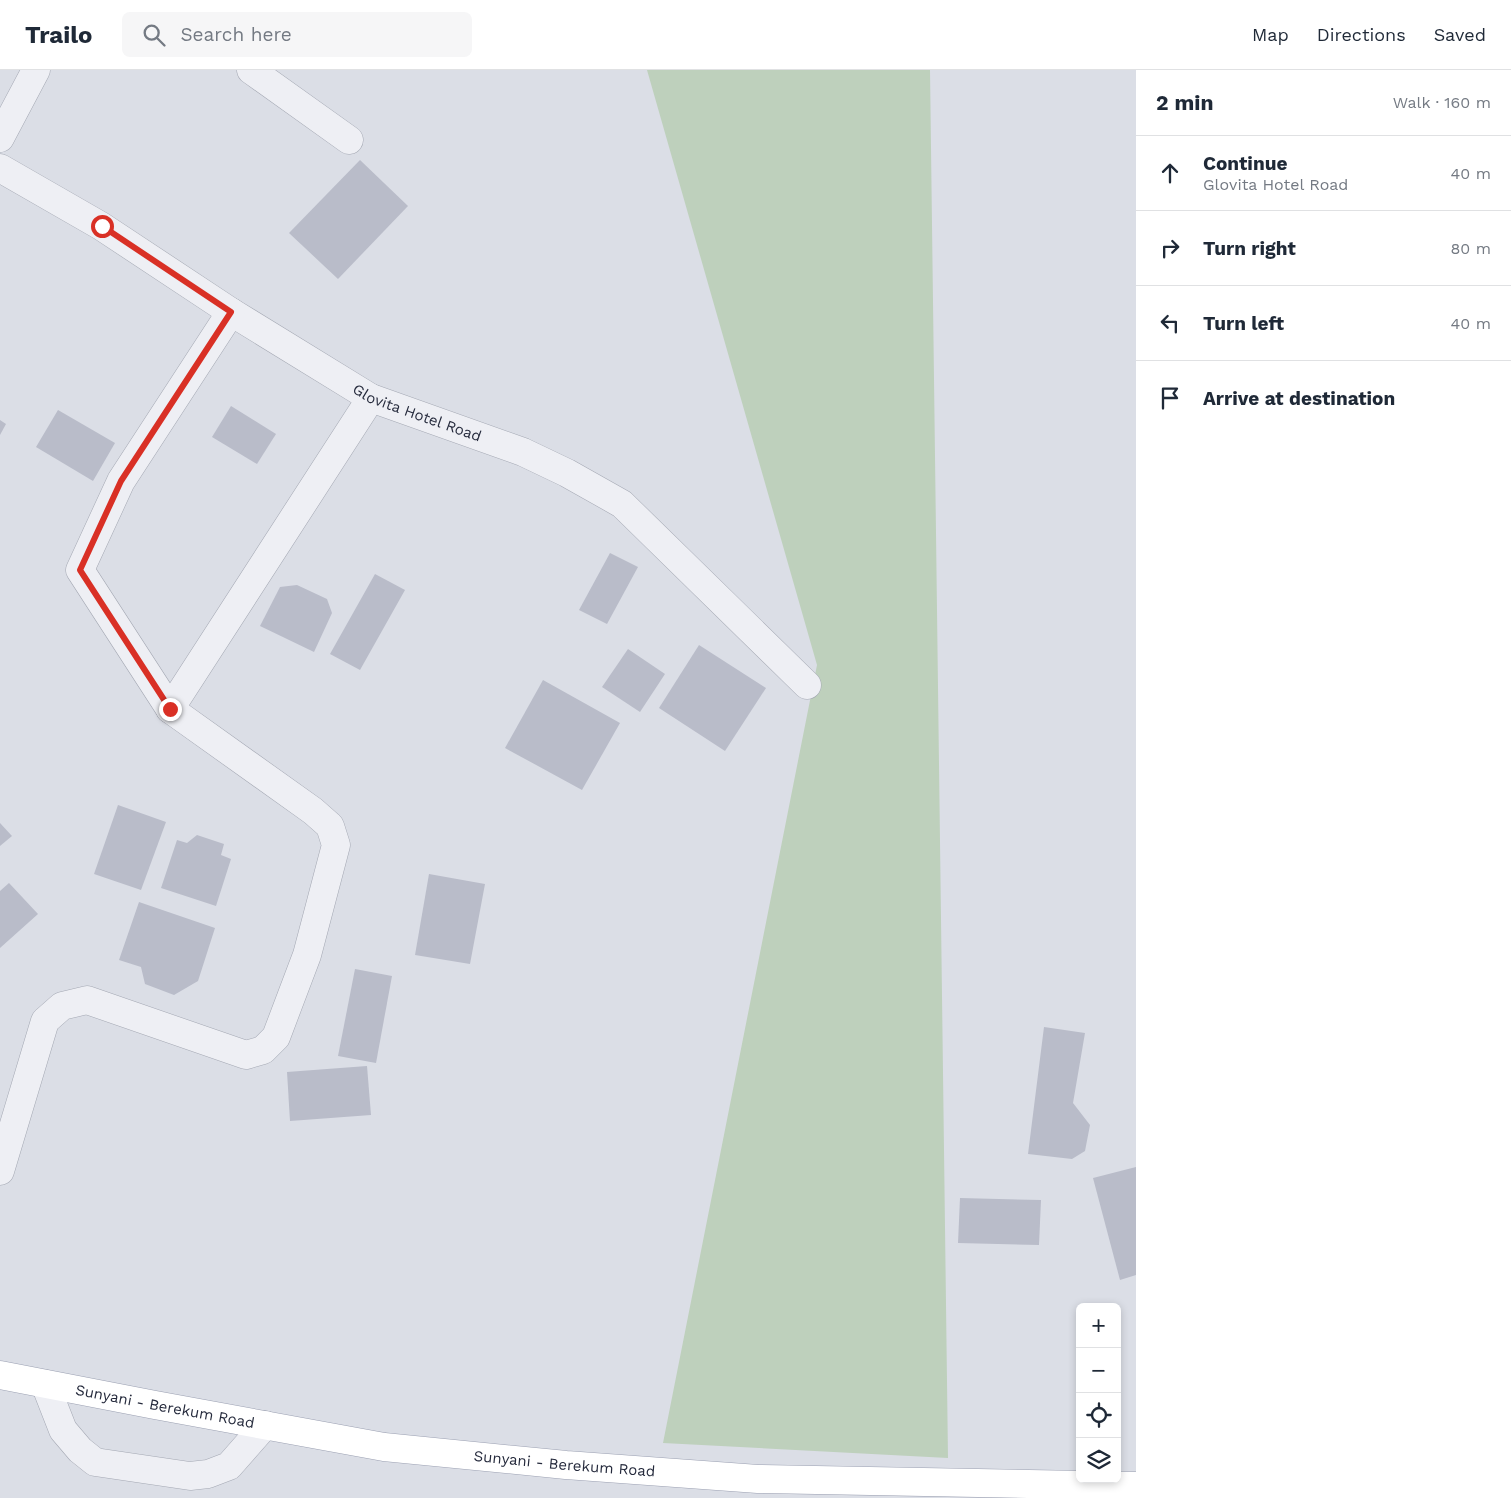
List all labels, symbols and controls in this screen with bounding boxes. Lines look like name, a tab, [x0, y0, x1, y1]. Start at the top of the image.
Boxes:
search box	[122, 12, 472, 57]
text: Trailo	[25, 21, 92, 49]
icon: search	[140, 21, 168, 49]
text: Search here	[180, 23, 292, 46]
text: Map	[1252, 24, 1289, 45]
text: Directions	[1317, 24, 1406, 45]
text: Saved	[1434, 24, 1486, 45]
text: 2 min	[1156, 90, 1213, 115]
text: Walk · 160 m	[1393, 93, 1491, 112]
text: Continue	[1203, 152, 1287, 175]
icon: ahead	[1156, 159, 1184, 187]
text: 40 m	[1451, 164, 1491, 183]
text: Glovita Hotel Road	[1203, 175, 1348, 194]
route start	[91, 215, 114, 238]
icon: right	[1156, 234, 1184, 262]
text: Turn right	[1203, 237, 1296, 260]
text: 80 m	[1450, 239, 1491, 258]
icon: left	[1156, 309, 1184, 337]
text: Turn left	[1203, 312, 1284, 335]
text: 40 m	[1451, 314, 1491, 333]
street label: Glovita Hotel Road	[349, 380, 484, 446]
icon: arrive	[1156, 384, 1184, 412]
text: Arrive at destination	[1203, 387, 1395, 410]
route end	[159, 698, 182, 721]
map controls	[1076, 1303, 1121, 1483]
button: +	[1076, 1303, 1121, 1348]
button: −	[1076, 1348, 1121, 1393]
street label: Sunyani - Berekum Road	[74, 1381, 256, 1432]
button: locate	[1076, 1393, 1121, 1438]
button: layers	[1076, 1438, 1121, 1483]
street label: Sunyani - Berekum Road	[473, 1447, 656, 1480]

